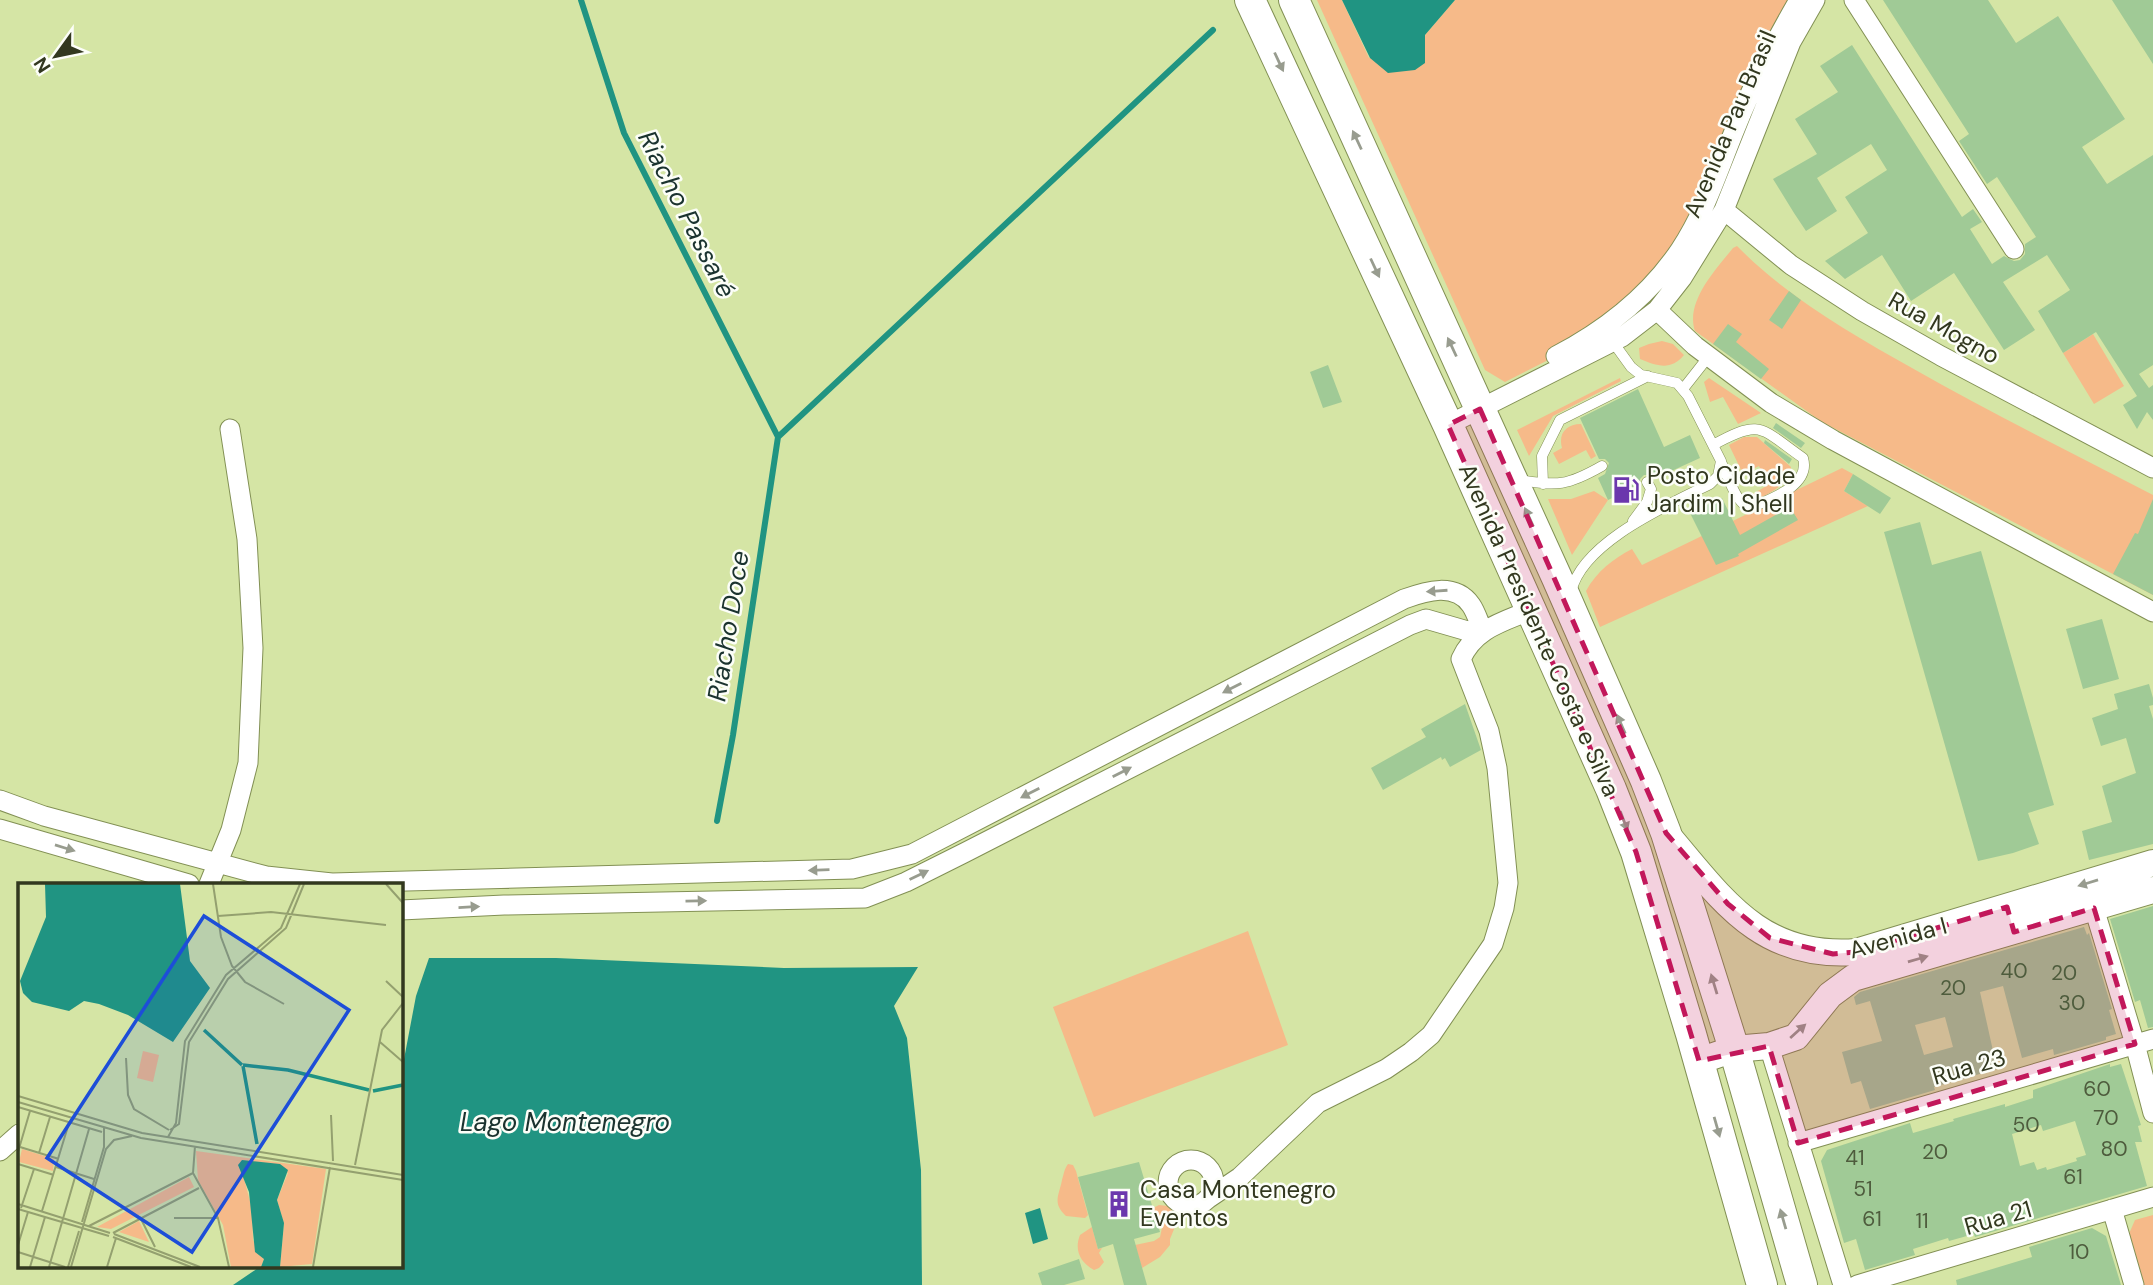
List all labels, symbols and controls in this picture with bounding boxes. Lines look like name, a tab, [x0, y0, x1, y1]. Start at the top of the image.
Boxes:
north arrow	[21, 21, 91, 91]
street label: Avenida Pau Brasil	[1676, 25, 1783, 222]
text: N	[28, 52, 56, 78]
one-way arrow	[1273, 52, 1285, 72]
water label: Riacho Passaré	[630, 125, 744, 303]
one-way arrow	[1351, 130, 1363, 150]
one-way arrow	[1369, 258, 1380, 279]
street label: Rua Mogno	[1883, 284, 2005, 371]
one-way arrow	[1446, 336, 1457, 357]
street label: Avenida Presidente Costa e Silva	[1452, 458, 1627, 801]
place label: Posto Cidade Jardim | Shell	[1647, 460, 1795, 519]
fuel station icon: Posto Cidade Jardim | Shell	[1611, 475, 1641, 505]
one-way arrow	[1523, 506, 1534, 527]
water label: Riacho Doce	[699, 548, 757, 704]
one-way arrow	[1426, 586, 1448, 597]
one-way arrow	[1222, 682, 1242, 694]
one-way arrow	[1616, 714, 1627, 735]
one-way arrow	[1112, 766, 1132, 777]
one-way arrow	[1020, 787, 1040, 799]
one-way arrow	[1618, 810, 1629, 831]
one-way arrow	[55, 844, 76, 854]
one-way arrow	[808, 864, 830, 876]
one-way arrow	[909, 870, 929, 881]
one-way arrow	[2077, 878, 2098, 889]
inset map	[18, 883, 402, 1268]
one-way arrow	[686, 895, 708, 907]
one-way arrow	[458, 901, 480, 912]
street label: Avenida I	[1846, 910, 1950, 965]
one-way arrow	[1907, 953, 1929, 964]
house number: 40	[2000, 957, 2028, 985]
house number: 20	[2051, 959, 2077, 987]
one-way arrow	[1708, 974, 1718, 995]
house number: 20	[1940, 974, 1966, 1002]
house number: 30	[2059, 989, 2085, 1017]
one-way arrow	[1789, 1023, 1806, 1039]
street label: Rua 23	[1928, 1041, 2009, 1092]
house number: 60	[2083, 1075, 2111, 1103]
house number: 70	[2093, 1104, 2119, 1132]
water label: Lago Montenegro	[460, 1105, 670, 1139]
house number: 50	[2012, 1111, 2040, 1139]
one-way arrow	[1713, 1117, 1723, 1138]
house number: 80	[2100, 1135, 2128, 1163]
house number: 20	[1922, 1138, 1948, 1166]
house number: 41	[1845, 1144, 1865, 1172]
house number: 61	[2063, 1163, 2083, 1191]
place label: Casa Montenegro Eventos	[1140, 1174, 1336, 1233]
house number: 51	[1853, 1175, 1873, 1203]
building icon: Casa Montenegro Eventos	[1104, 1189, 1134, 1219]
street label: Rua 21	[1961, 1193, 2035, 1242]
house number: 61	[1862, 1205, 1882, 1233]
house number: 11	[1915, 1207, 1929, 1235]
one-way arrow	[1777, 1208, 1788, 1230]
house number: 10	[2069, 1238, 2089, 1266]

